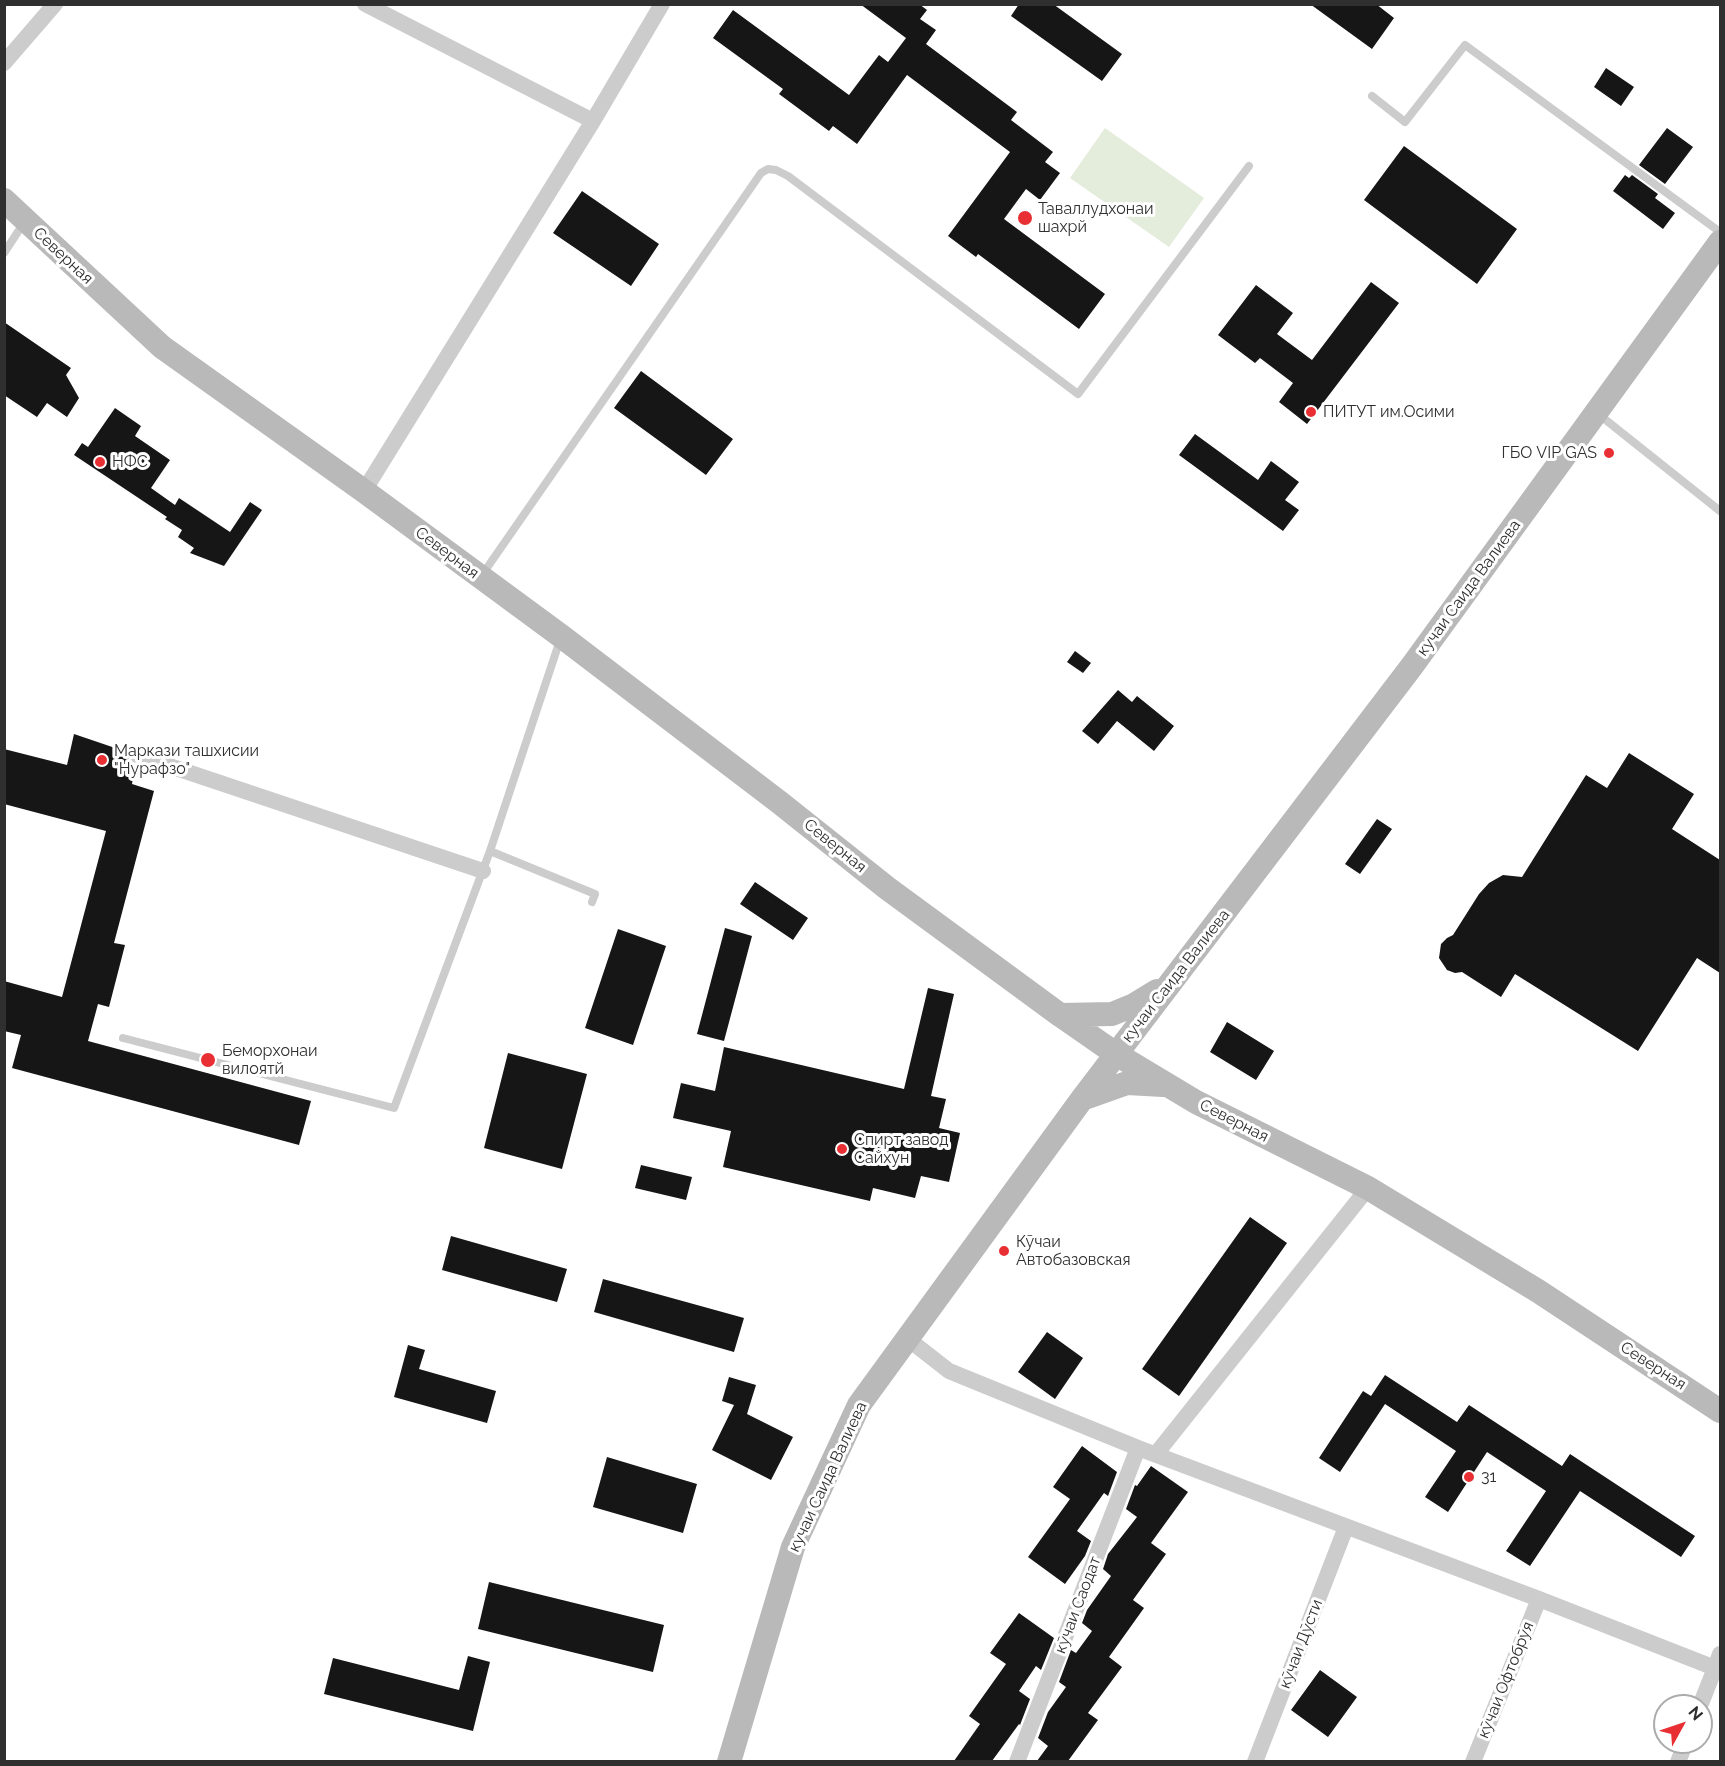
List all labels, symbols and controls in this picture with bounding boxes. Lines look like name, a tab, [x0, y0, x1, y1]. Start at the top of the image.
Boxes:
place label: Таваллудхонаи шахрй	[1038, 199, 1153, 237]
marker: Таваллудхонаи шахрй	[1016, 209, 1034, 227]
street label: Северная	[29, 224, 97, 288]
place label: ПИТУТ им.Осими	[1323, 402, 1455, 422]
marker: ПИТУТ им.Осими	[1304, 405, 1318, 419]
place label: ГБО VIP GAS	[1502, 443, 1597, 463]
marker: ГБО VIP GAS	[1602, 446, 1616, 460]
place label: НФС	[112, 452, 148, 472]
marker: НФС	[93, 455, 107, 469]
street label: кучаи Саида Валиева	[1413, 516, 1525, 660]
street label: Северная	[411, 523, 483, 583]
place label: Маркази ташхисии "Нурафзо"	[114, 741, 259, 779]
marker: Маркази ташхисии "Нурафзо"	[95, 753, 109, 767]
street label: Северная	[800, 815, 870, 877]
street label: кучаи Саида Валиева	[1118, 906, 1234, 1046]
place label: Беморхонаи вилоятй	[222, 1041, 318, 1079]
marker: Беморхонаи вилоятй	[199, 1051, 217, 1069]
street label: Северная	[1196, 1096, 1272, 1146]
place label: Спирт завод Сайхун	[854, 1130, 949, 1168]
marker: Спирт завод Сайхун	[835, 1142, 849, 1156]
place label: Кӯчаи Автобазовская	[1016, 1232, 1130, 1270]
marker: Кӯчаи Автобазовская	[997, 1244, 1011, 1258]
street label: Северная	[1617, 1338, 1689, 1394]
street label: кучаи Саида Валиева	[785, 1399, 871, 1555]
place label: 31	[1481, 1467, 1496, 1487]
marker: 31	[1462, 1470, 1476, 1484]
street label: кӯчаи Саодат	[1051, 1554, 1105, 1656]
street label: кӯчаи Дӯсти	[1275, 1597, 1327, 1691]
street label: кӯчаи Офтобрӯя	[1474, 1619, 1538, 1741]
north arrow	[1653, 1694, 1713, 1754]
text: N	[1684, 1703, 1707, 1724]

